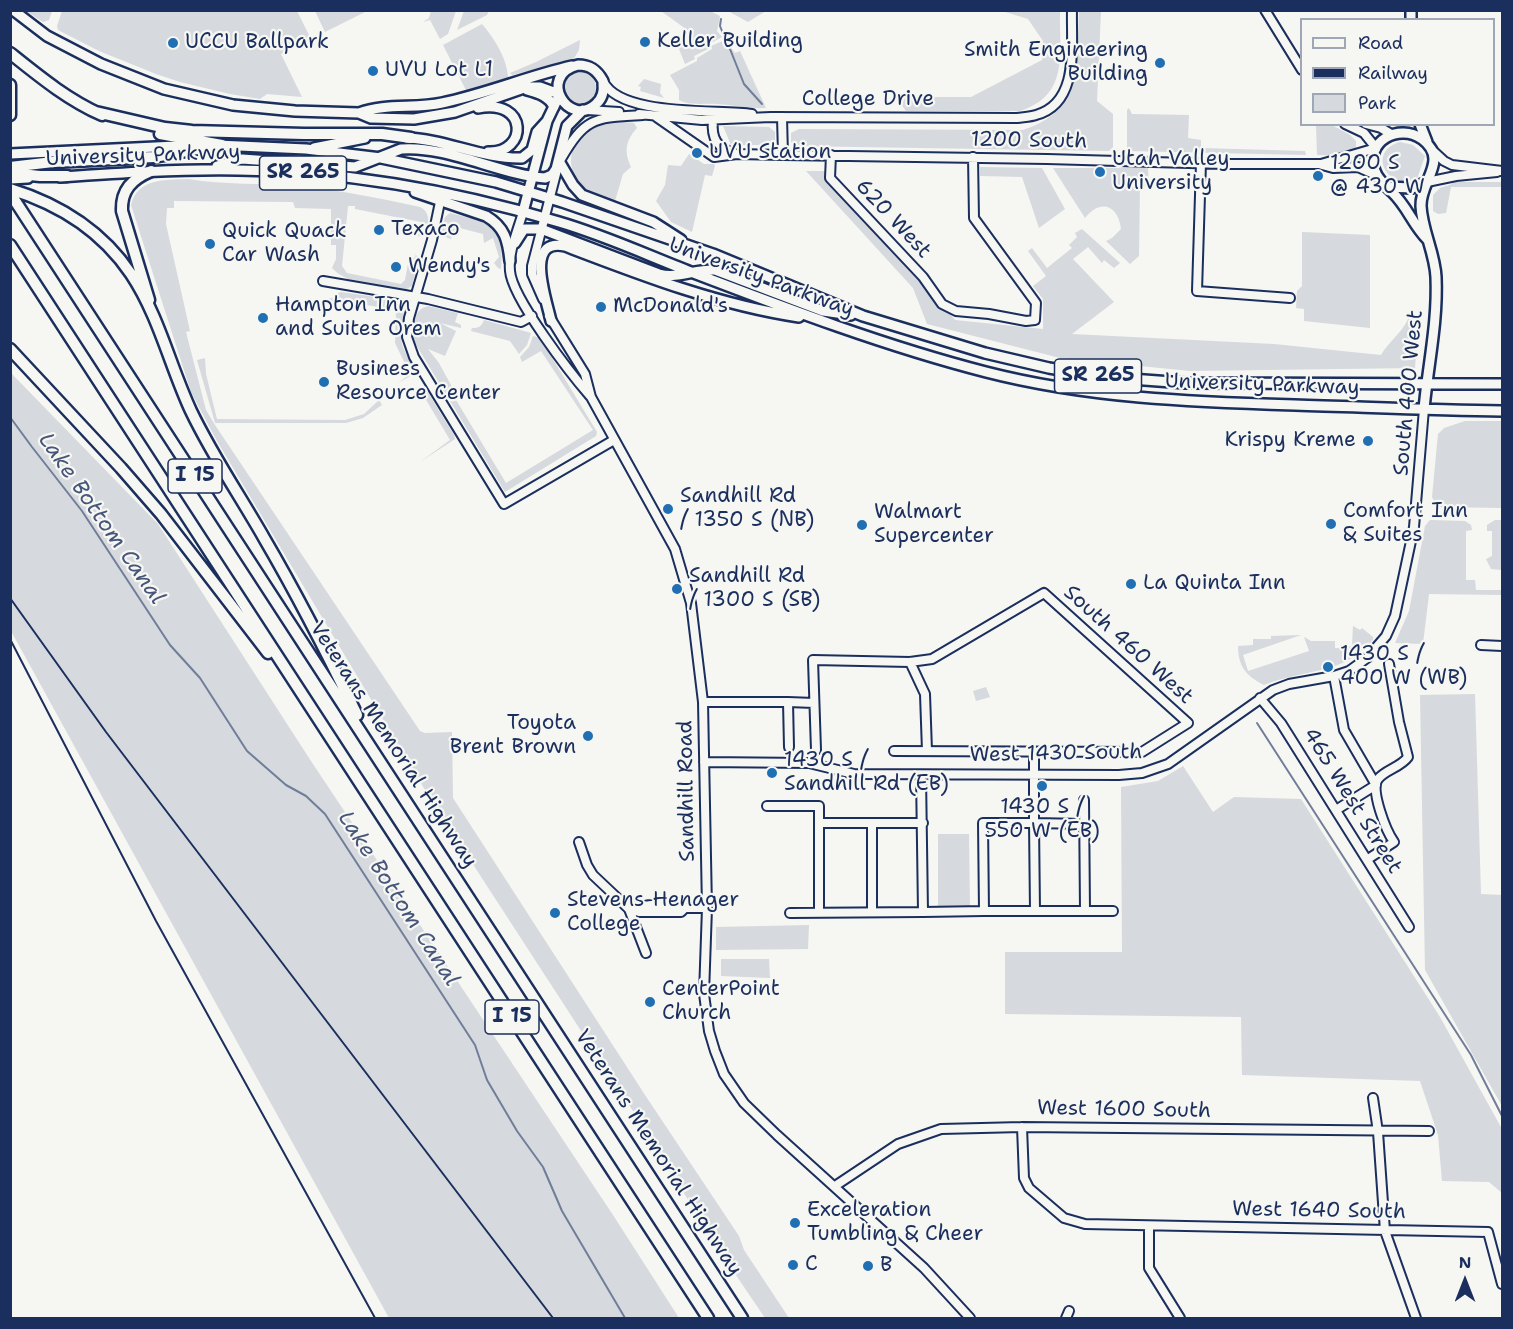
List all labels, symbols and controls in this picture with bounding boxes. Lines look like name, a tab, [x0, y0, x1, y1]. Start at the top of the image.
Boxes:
legend	[1300, 18, 1495, 126]
place label: Keller Building	[657, 29, 803, 55]
place label: UCCU Ballpark	[185, 30, 329, 56]
text: Road	[1358, 31, 1403, 55]
marker: Keller Building	[638, 35, 652, 49]
marker: UCCU Ballpark	[166, 36, 180, 50]
place label: Smith Engineering Building	[964, 38, 1148, 88]
marker: Smith Engineering Building	[1153, 56, 1167, 70]
place label: UVU Lot L1	[385, 58, 493, 84]
text: Railway	[1358, 61, 1428, 85]
marker: UVU Lot L1	[366, 64, 380, 78]
street label: College Drive	[802, 87, 934, 113]
text: Park	[1358, 91, 1397, 115]
street label: 1200 South	[971, 127, 1087, 155]
street label: University Parkway	[45, 140, 241, 172]
place label: UVU Station	[709, 140, 831, 166]
marker: UVU Station	[690, 146, 704, 160]
place label: Utah Valley University	[1112, 147, 1229, 197]
place label: 1200 S @ 430 W	[1330, 151, 1425, 201]
road number: SR 265	[260, 156, 346, 190]
marker: Utah Valley University	[1093, 165, 1107, 179]
marker: 1200 S @ 430 W	[1311, 169, 1325, 183]
street label: 620 West	[850, 174, 936, 264]
place label: Texaco	[391, 217, 460, 243]
place label: Quick Quack Car Wash	[222, 219, 347, 269]
marker: Texaco	[372, 223, 386, 237]
street label: University Parkway	[665, 233, 857, 323]
marker: Quick Quack Car Wash	[203, 237, 217, 251]
place label: Wendy's	[408, 254, 491, 280]
marker: Wendy's	[389, 260, 403, 274]
place label: Hampton Inn and Suites Orem	[275, 293, 441, 343]
place label: McDonald's	[613, 294, 728, 320]
marker: McDonald's	[594, 300, 608, 314]
street label: South 400 West	[1389, 309, 1429, 477]
marker: Hampton Inn and Suites Orem	[256, 311, 270, 325]
place label: Business Resource Center	[336, 357, 501, 407]
road number: SR 265	[1054, 359, 1142, 393]
street label: University Parkway	[1164, 369, 1360, 401]
marker: Business Resource Center	[317, 375, 331, 389]
water label: Lake Bottom Canal	[32, 428, 170, 610]
place label: Krispy Kreme	[1224, 428, 1356, 454]
marker: Krispy Kreme	[1361, 434, 1375, 448]
road number: I 15	[168, 459, 222, 493]
place label: Sandhill Rd / 1350 S (NB)	[680, 484, 814, 534]
place label: Comfort Inn & Suites	[1343, 499, 1468, 549]
place label: Walmart Supercenter	[874, 500, 994, 550]
marker: Sandhill Rd / 1350 S (NB)	[661, 502, 675, 516]
marker: Comfort Inn & Suites	[1324, 517, 1338, 531]
marker: Walmart Supercenter	[855, 518, 869, 532]
place label: Sandhill Rd / 1300 S (SB)	[689, 564, 820, 614]
place label: La Quinta Inn	[1143, 571, 1286, 597]
marker: La Quinta Inn	[1124, 577, 1138, 591]
street label: South 460 West	[1058, 580, 1198, 710]
marker: Sandhill Rd / 1300 S (SB)	[670, 582, 684, 596]
street label: Veterans Memorial Highway	[304, 617, 482, 873]
place label: 1430 S / 400 W (WB)	[1340, 642, 1467, 692]
marker: 1430 S / 400 W (WB)	[1321, 660, 1335, 674]
place label: Toyota Brent Brown	[450, 711, 576, 761]
street label: Sandhill Road	[673, 720, 701, 862]
street label: 465 West Street	[1297, 723, 1407, 879]
marker: Toyota Brent Brown	[581, 729, 595, 743]
street label: West 1430 South	[969, 740, 1143, 768]
place label: 1430 S / Sandhill Rd (EB)	[784, 748, 949, 798]
marker: 1430 S / Sandhill Rd (EB)	[765, 766, 779, 780]
marker: 1430 S / 550 W (EB)	[1035, 779, 1049, 793]
place label: 1430 S / 550 W (EB)	[984, 795, 1100, 845]
water label: Lake Bottom Canal	[332, 807, 464, 991]
place label: Stevens-Henager College	[567, 888, 739, 938]
marker: Stevens-Henager College	[548, 906, 562, 920]
place label: CenterPoint Church	[662, 977, 780, 1027]
marker: CenterPoint Church	[643, 995, 657, 1009]
road number: I 15	[485, 1000, 539, 1034]
street label: Veterans Memorial Highway	[569, 1025, 747, 1281]
street label: West 1600 South	[1037, 1096, 1211, 1124]
street label: West 1640 South	[1232, 1197, 1406, 1225]
place label: Exceleration Tumbling & Cheer	[807, 1198, 983, 1248]
marker: Exceleration Tumbling & Cheer	[788, 1216, 802, 1230]
north arrow	[1435, 1251, 1495, 1311]
place label: C	[805, 1252, 818, 1278]
text: N	[1459, 1252, 1471, 1273]
place label: B	[880, 1253, 892, 1279]
marker: C	[786, 1258, 800, 1272]
marker: B	[861, 1259, 875, 1273]

